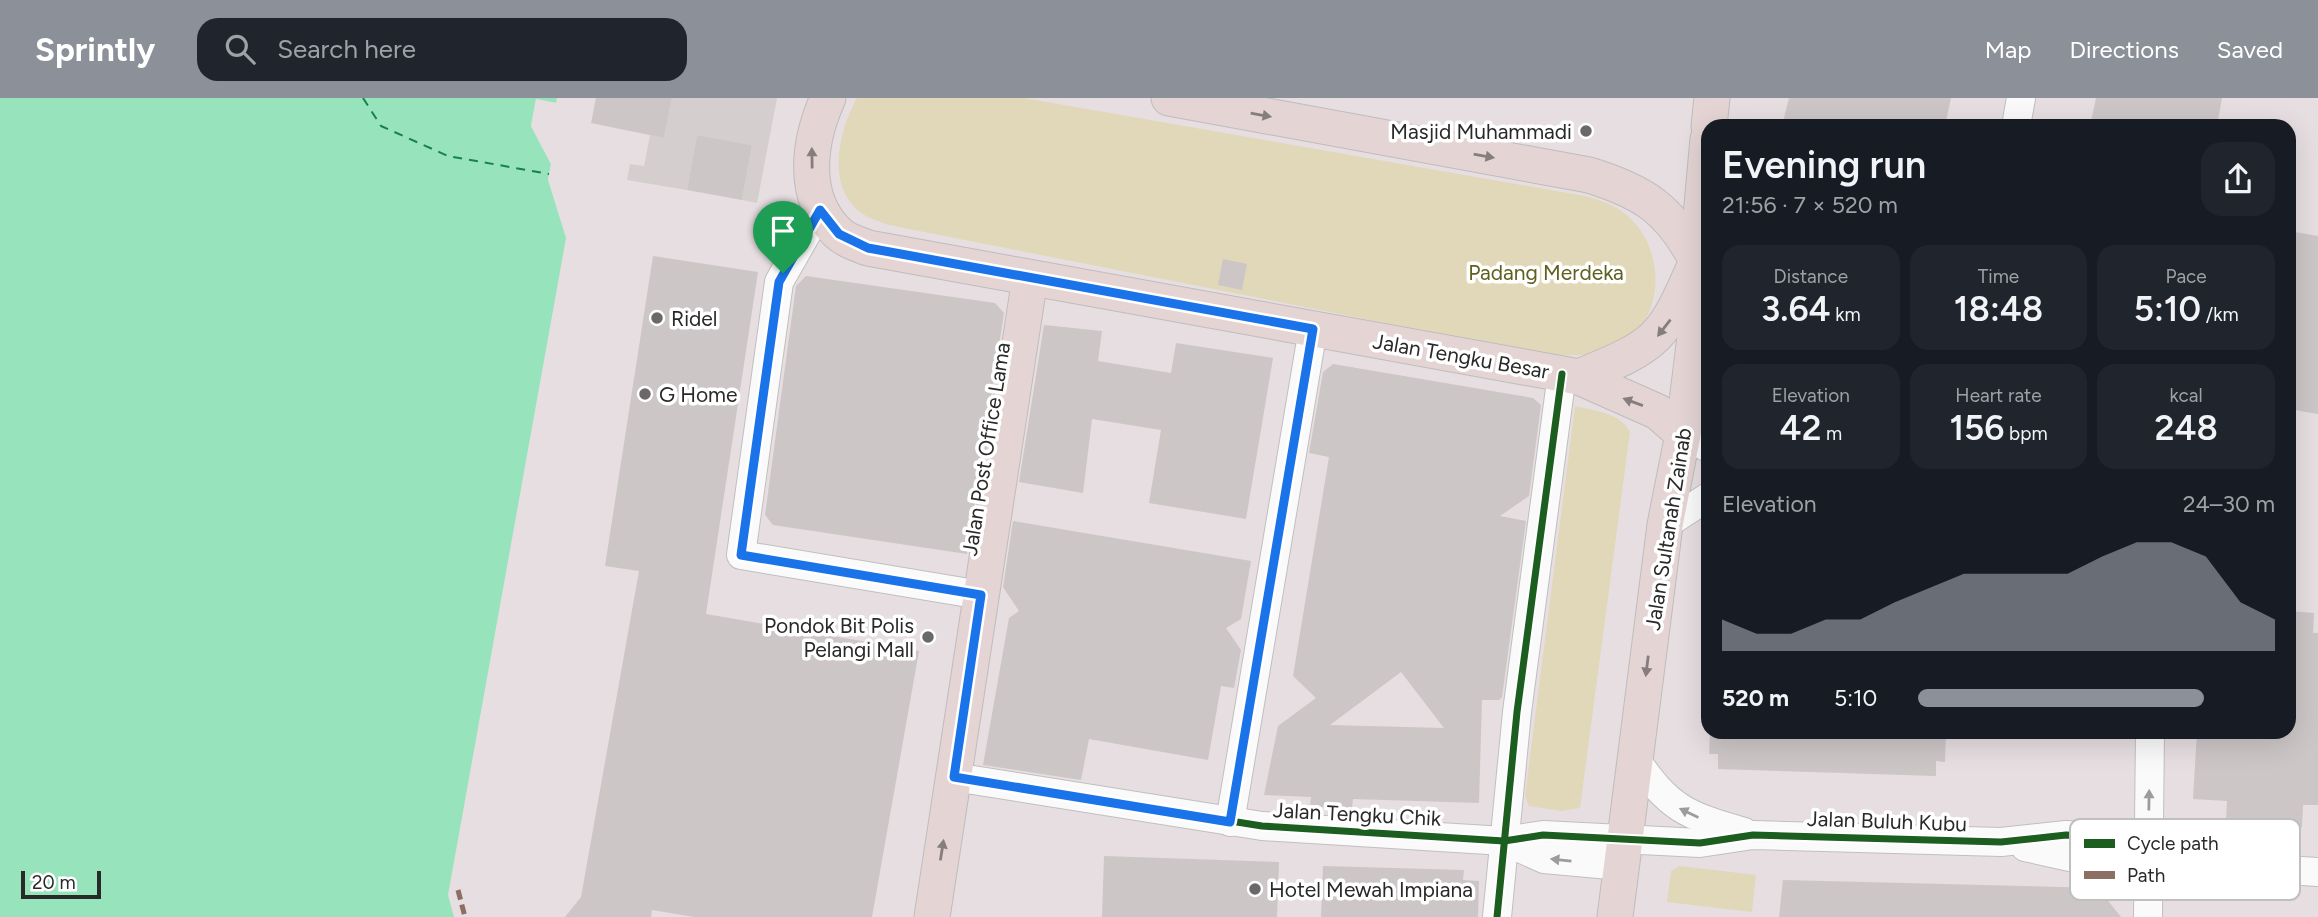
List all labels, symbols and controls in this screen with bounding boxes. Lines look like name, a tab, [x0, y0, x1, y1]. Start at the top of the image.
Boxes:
search box	[197, 18, 687, 81]
text: Sprintly	[35, 30, 155, 69]
icon: search	[221, 30, 259, 68]
text: Search here	[277, 33, 416, 65]
text: Map	[1985, 35, 2031, 64]
text: Directions	[2069, 35, 2179, 64]
text: Saved	[2217, 35, 2283, 64]
one-way arrow	[1250, 110, 1272, 121]
place label: Masjid Muhammadi	[1390, 119, 1572, 144]
marker: Masjid Muhammadi	[1578, 123, 1594, 139]
text: Evening run	[1722, 142, 1926, 188]
button: share	[2201, 142, 2275, 216]
one-way arrow	[806, 147, 817, 169]
one-way arrow	[1473, 151, 1495, 162]
text: 21:56 · 7 × 520 m	[1722, 191, 1898, 219]
pin	[753, 201, 813, 273]
icon: arrive	[764, 212, 802, 250]
park label: Padang Merdeka	[1468, 260, 1624, 285]
text: Distance	[1774, 265, 1848, 288]
text: Time	[1978, 265, 2019, 288]
text: Pace	[2166, 265, 2207, 288]
text: 3.64	[1761, 288, 1831, 330]
text: 18:48	[1954, 288, 2043, 330]
text: 5:10	[2134, 288, 2201, 330]
text: km	[1831, 303, 1861, 326]
text: /km	[2201, 303, 2239, 326]
place label: Ridel	[671, 306, 717, 331]
marker: Ridel	[649, 310, 665, 326]
one-way arrow	[1656, 318, 1671, 336]
street label: Jalan Tengku Besar	[1371, 328, 1551, 384]
street label: Jalan Post Office Lama	[957, 341, 1015, 557]
place label: G Home	[659, 382, 737, 407]
text: Elevation	[1772, 384, 1850, 407]
text: Heart rate	[1955, 384, 2042, 407]
text: kcal	[2170, 384, 2203, 407]
marker: G Home	[637, 386, 653, 402]
one-way arrow	[1623, 396, 1644, 407]
text: 42	[1779, 407, 1821, 449]
text: 156	[1949, 407, 2004, 449]
text: 248	[2154, 407, 2218, 449]
text: m	[1821, 422, 1842, 445]
text: bpm	[2004, 422, 2048, 445]
street label: Jalan Sultanah Zainab	[1640, 426, 1696, 632]
text: Elevation	[1722, 490, 1817, 518]
text: 24–30 m	[2183, 490, 2275, 518]
place label: Pondok Bit Polis Pelangi Mall	[764, 613, 914, 662]
marker: Pondok Bit Polis Pelangi Mall	[920, 629, 936, 645]
one-way arrow	[1641, 655, 1652, 677]
text: 520 m	[1722, 684, 1789, 712]
text: 5:10	[1834, 684, 1877, 712]
one-way arrow	[2144, 789, 2155, 811]
street label: Jalan Tengku Chik	[1272, 797, 1443, 831]
street label: Jalan Buluh Kubu	[1807, 806, 1967, 836]
one-way arrow	[1679, 808, 1699, 819]
legend	[2070, 819, 2300, 900]
text: Cycle path	[2127, 832, 2219, 855]
one-way arrow	[937, 838, 948, 860]
one-way arrow	[1550, 855, 1572, 866]
text: Path	[2127, 864, 2165, 887]
scale bar	[21, 868, 102, 900]
text: 20 m	[32, 871, 76, 894]
place label: Hotel Mewah Impiana	[1269, 877, 1473, 902]
marker: Hotel Mewah Impiana	[1247, 881, 1263, 897]

